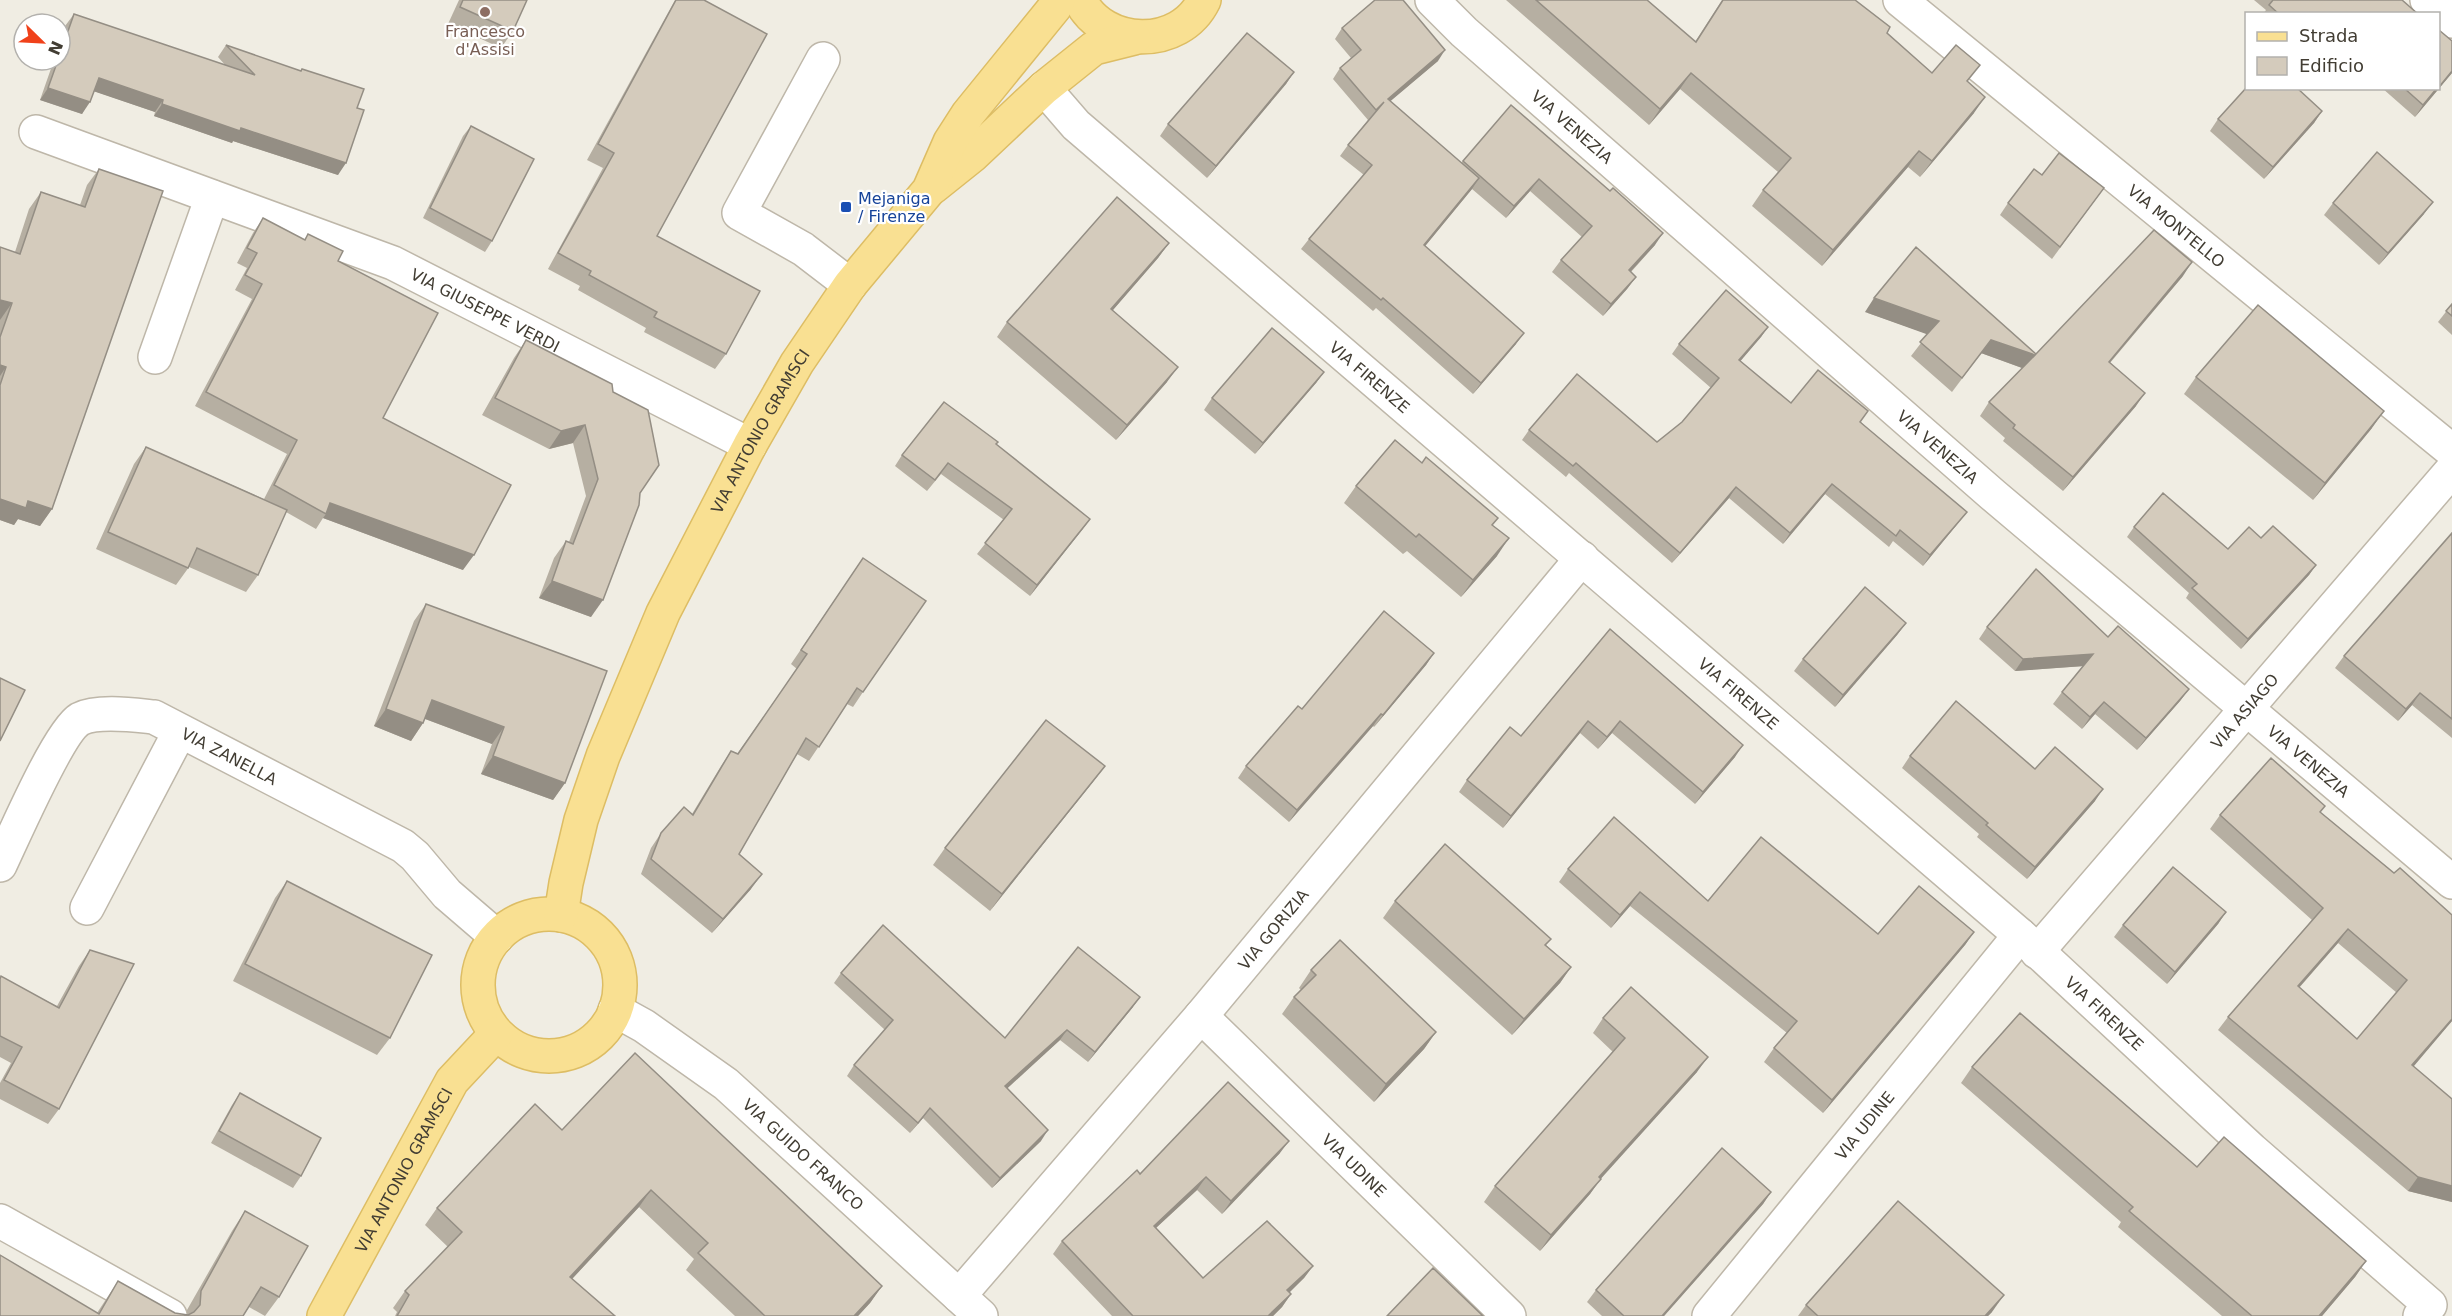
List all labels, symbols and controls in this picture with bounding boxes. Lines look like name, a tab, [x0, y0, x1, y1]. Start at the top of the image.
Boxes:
marker: Francesco d'Assisi	[478, 5, 492, 19]
north arrow	[12, 12, 72, 72]
legend	[2245, 12, 2440, 90]
place label: Francesco d'Assisi	[445, 22, 525, 59]
text: Strada	[2299, 25, 2358, 46]
text: N	[44, 38, 67, 58]
text: Edificio	[2299, 55, 2364, 76]
street label: VIA VENEZIA	[1528, 86, 1617, 167]
street label: VIA MONTELLO	[2124, 181, 2229, 271]
place label: Mejaniga / Firenze	[858, 189, 930, 226]
marker: Mejaniga / Firenze	[839, 200, 853, 214]
street label: VIA GIUSEPPE VERDI	[408, 264, 563, 356]
street label: VIA FIRENZE	[1326, 337, 1414, 417]
street label: VIA ANTONIO GRAMSCI	[707, 345, 813, 517]
street label: VIA VENEZIA	[1893, 406, 1982, 487]
street label: VIA FIRENZE	[1694, 654, 1783, 733]
street label: VIA ASIAGO	[2207, 669, 2282, 753]
street label: VIA VENEZIA	[2264, 721, 2354, 801]
street label: VIA ZANELLA	[178, 723, 280, 789]
street label: VIA GORIZIA	[1234, 885, 1312, 973]
street label: VIA FIRENZE	[2061, 972, 2148, 1054]
street label: VIA ANTONIO GRAMSCI	[351, 1084, 456, 1256]
street label: VIA UDINE	[1831, 1087, 1898, 1163]
street label: VIA GUIDO FRANCO	[739, 1094, 868, 1214]
street label: VIA UDINE	[1318, 1130, 1390, 1201]

